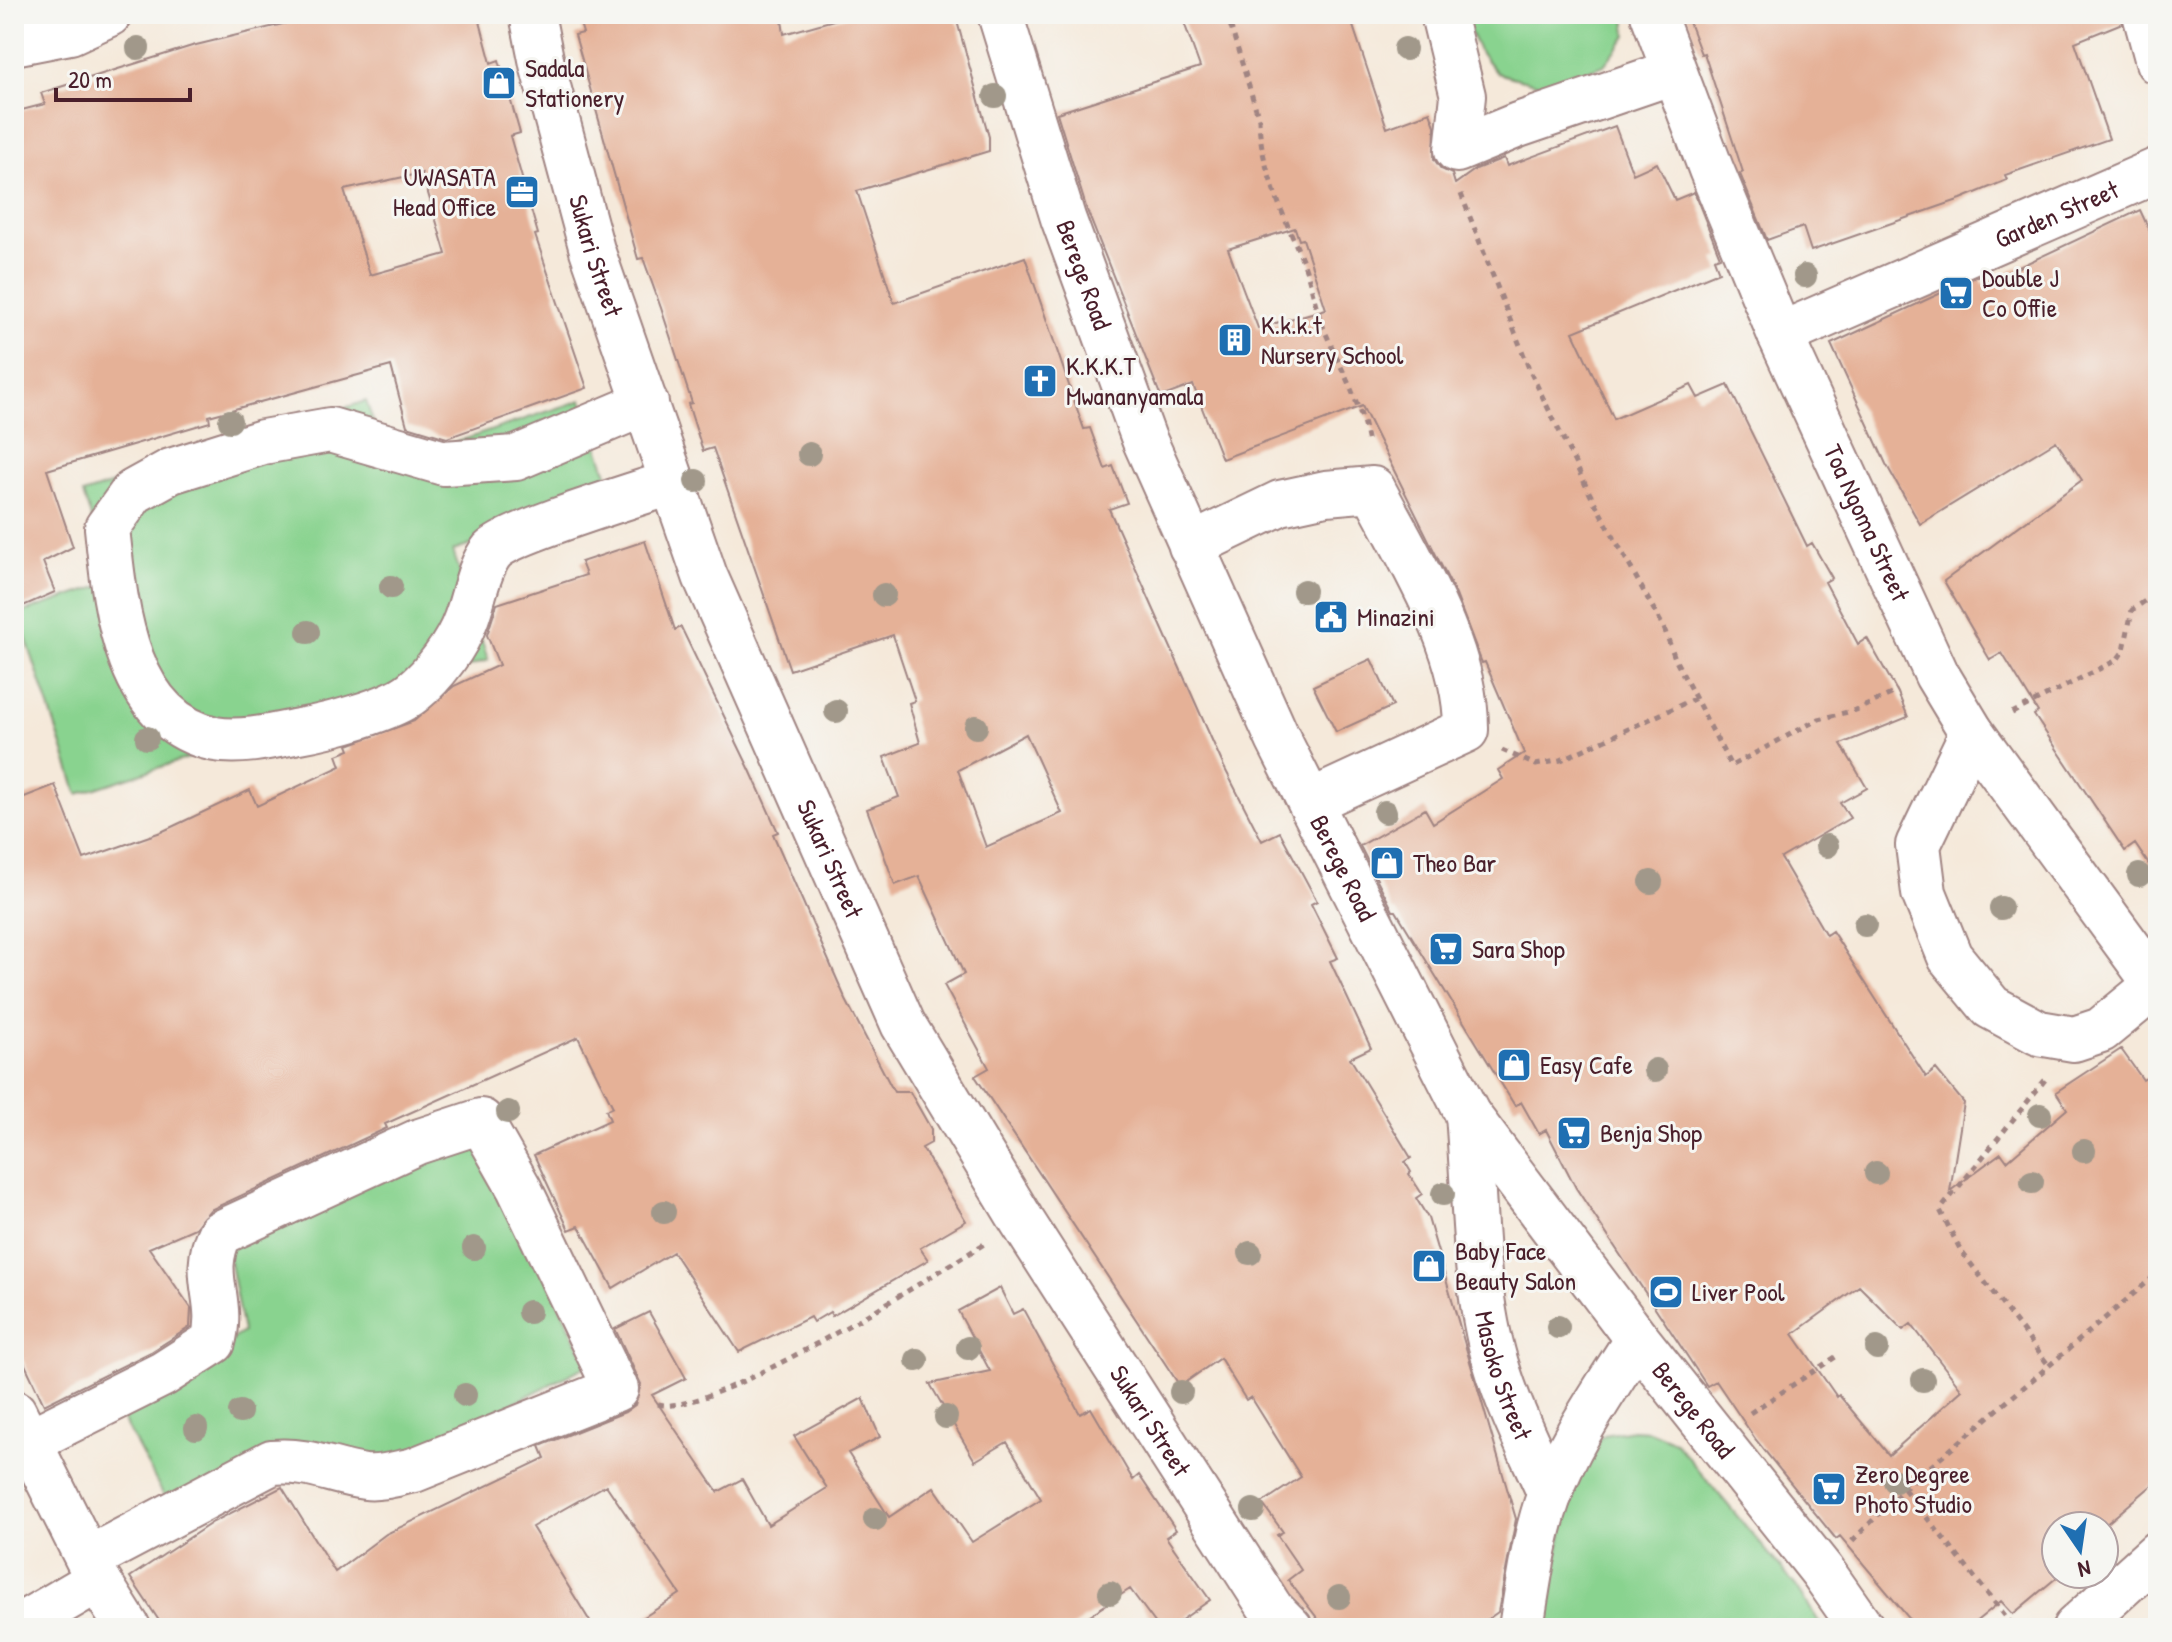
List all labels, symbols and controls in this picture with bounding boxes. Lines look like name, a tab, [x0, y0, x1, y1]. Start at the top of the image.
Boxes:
place label: Sadala Stationery	[525, 50, 624, 115]
scale bar	[56, 52, 190, 102]
text: 20 m	[68, 63, 112, 95]
shop icon: Sadala Stationery	[480, 64, 518, 102]
place label: UWASATA Head Office	[393, 159, 496, 224]
street label: Garden Street	[1989, 171, 2125, 256]
office icon: UWASATA Head Office	[503, 173, 541, 211]
street label: Sukari Street	[561, 191, 632, 322]
street label: Berege Road	[1048, 215, 1120, 334]
place label: Double J Co Offie	[1982, 260, 2059, 325]
supermarket icon: Double J Co Offie	[1937, 274, 1975, 312]
place label: K.k.k.t Nursery School	[1261, 307, 1403, 372]
building icon: K.k.k.t Nursery School	[1216, 321, 1254, 359]
place label: K.K.K.T Mwananyamala	[1066, 348, 1204, 413]
church icon: K.K.K.T Mwananyamala	[1021, 362, 1059, 400]
street label: Toa Ngoma Street	[1816, 438, 1919, 608]
public building icon: Minazini	[1312, 598, 1350, 636]
place label: Minazini	[1357, 599, 1435, 634]
street label: Sukari Street	[789, 794, 872, 924]
street label: Berege Road	[1302, 809, 1385, 927]
shop icon: Theo Bar	[1368, 844, 1406, 882]
place label: Theo Bar	[1413, 845, 1496, 880]
supermarket icon: Sara Shop	[1427, 930, 1465, 968]
place label: Sara Shop	[1472, 931, 1565, 966]
shop icon: Easy Cafe	[1495, 1046, 1533, 1084]
place label: Easy Cafe	[1540, 1047, 1633, 1082]
supermarket icon: Benja Shop	[1555, 1114, 1593, 1152]
place label: Benja Shop	[1600, 1115, 1702, 1150]
place label: Baby Face Beauty Salon	[1455, 1233, 1576, 1298]
shop icon: Baby Face Beauty Salon	[1410, 1247, 1448, 1285]
sports icon: Liver Pool	[1647, 1273, 1685, 1311]
place label: Liver Pool	[1692, 1274, 1785, 1309]
street label: Masoko Street	[1467, 1308, 1542, 1446]
street label: Berege Road	[1645, 1354, 1743, 1465]
street label: Sukari Street	[1102, 1358, 1200, 1484]
place label: Zero Degree Photo Studio	[1855, 1456, 1972, 1521]
supermarket icon: Zero Degree Photo Studio	[1810, 1470, 1848, 1508]
north arrow	[2040, 1510, 2120, 1590]
text: N	[2075, 1554, 2094, 1585]

